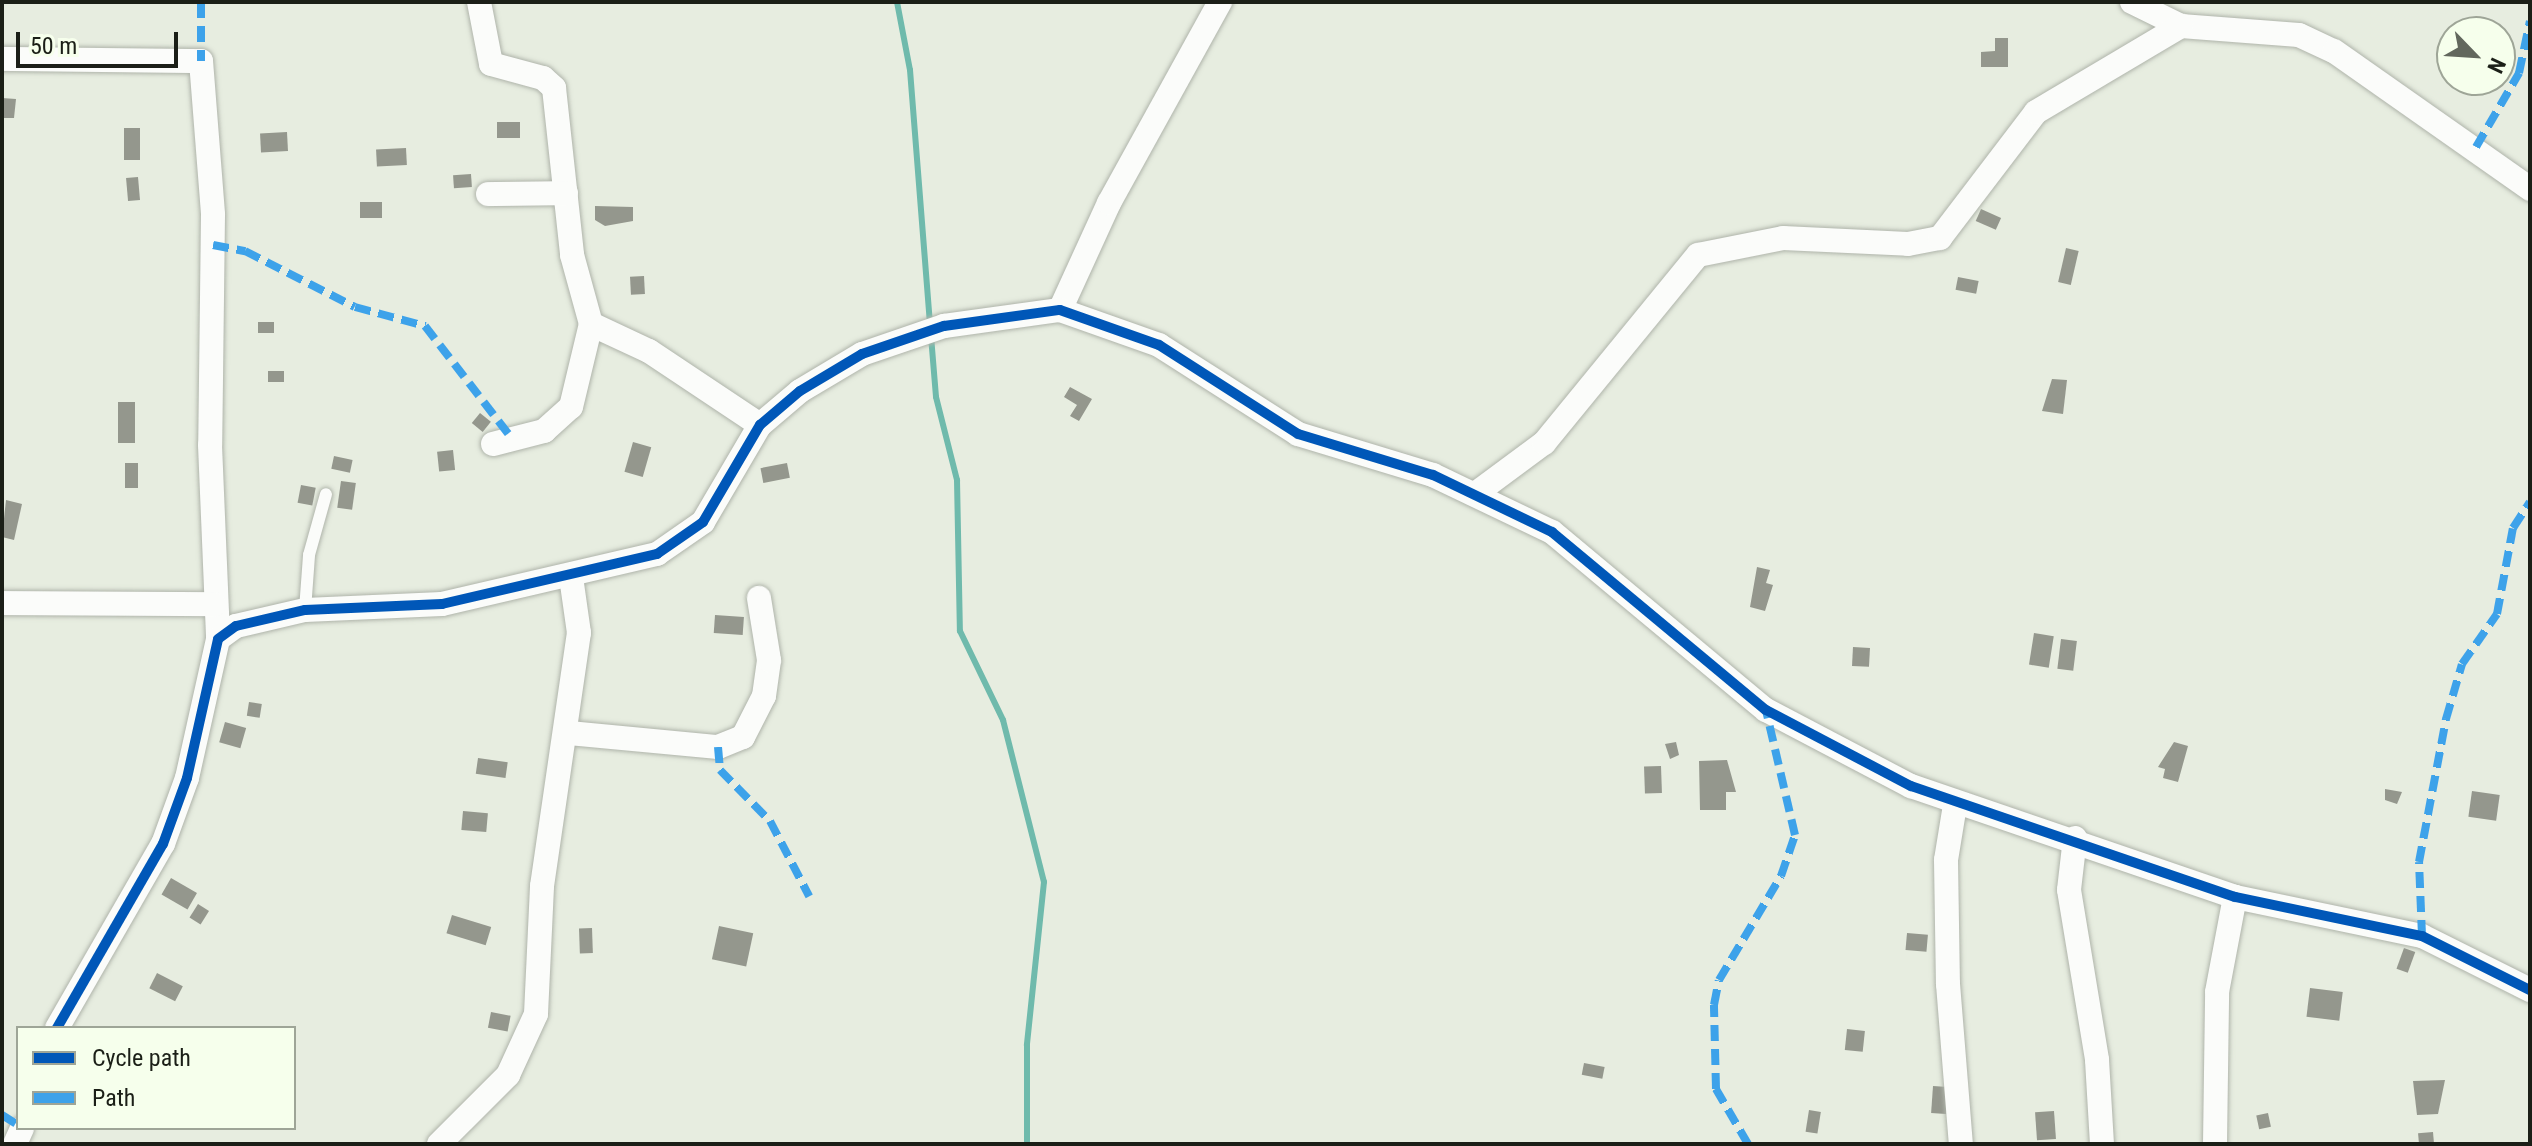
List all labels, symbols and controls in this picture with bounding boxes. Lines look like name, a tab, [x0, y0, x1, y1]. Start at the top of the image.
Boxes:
scale bar	[20, 16, 182, 66]
north arrow	[2436, 16, 2516, 96]
text: 50 m	[30, 32, 77, 60]
text: N	[2482, 54, 2511, 77]
legend	[16, 1026, 296, 1130]
text: Cycle path	[92, 1044, 191, 1072]
text: Path	[92, 1084, 135, 1112]

